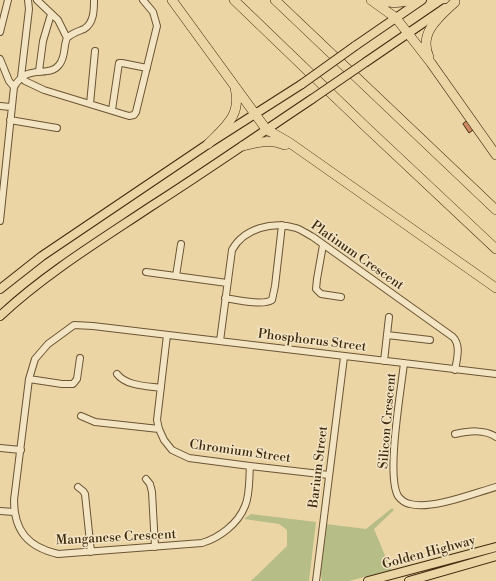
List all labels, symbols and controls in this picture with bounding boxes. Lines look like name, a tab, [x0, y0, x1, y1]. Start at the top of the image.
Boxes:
street label: Platinum Crescent	[308, 218, 406, 294]
street label: Phosphorus Street	[257, 327, 367, 355]
street label: Silicon Crescent	[376, 372, 400, 470]
street label: Barium Street	[306, 425, 332, 509]
street label: Chromium Street	[188, 437, 292, 467]
street label: Manganese Crescent	[55, 527, 177, 549]
street label: Golden Highway	[381, 533, 477, 573]

